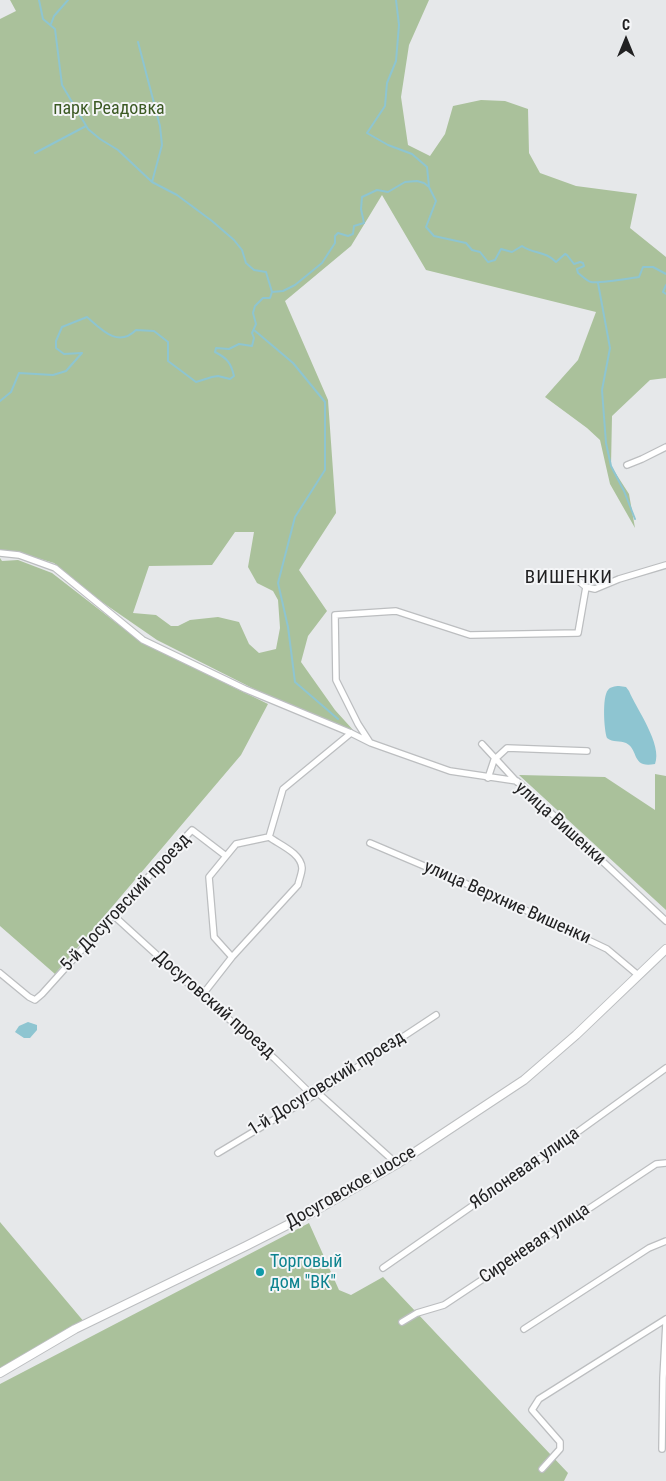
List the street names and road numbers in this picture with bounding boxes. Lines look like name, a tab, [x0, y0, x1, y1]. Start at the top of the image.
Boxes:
street label: улица Вишенки	[510, 778, 610, 870]
street label: 5-й Досуговский проезд	[57, 830, 195, 976]
street label: улица Верхние Вишенки	[420, 856, 594, 950]
street label: Досуговский проезд	[149, 946, 279, 1064]
street label: 1-й Досуговский проезд	[245, 1027, 409, 1141]
street label: Яблоневая улица	[466, 1123, 584, 1215]
street label: Досуговское шоссе	[282, 1142, 420, 1234]
street label: Сиреневая улица	[476, 1199, 594, 1289]

